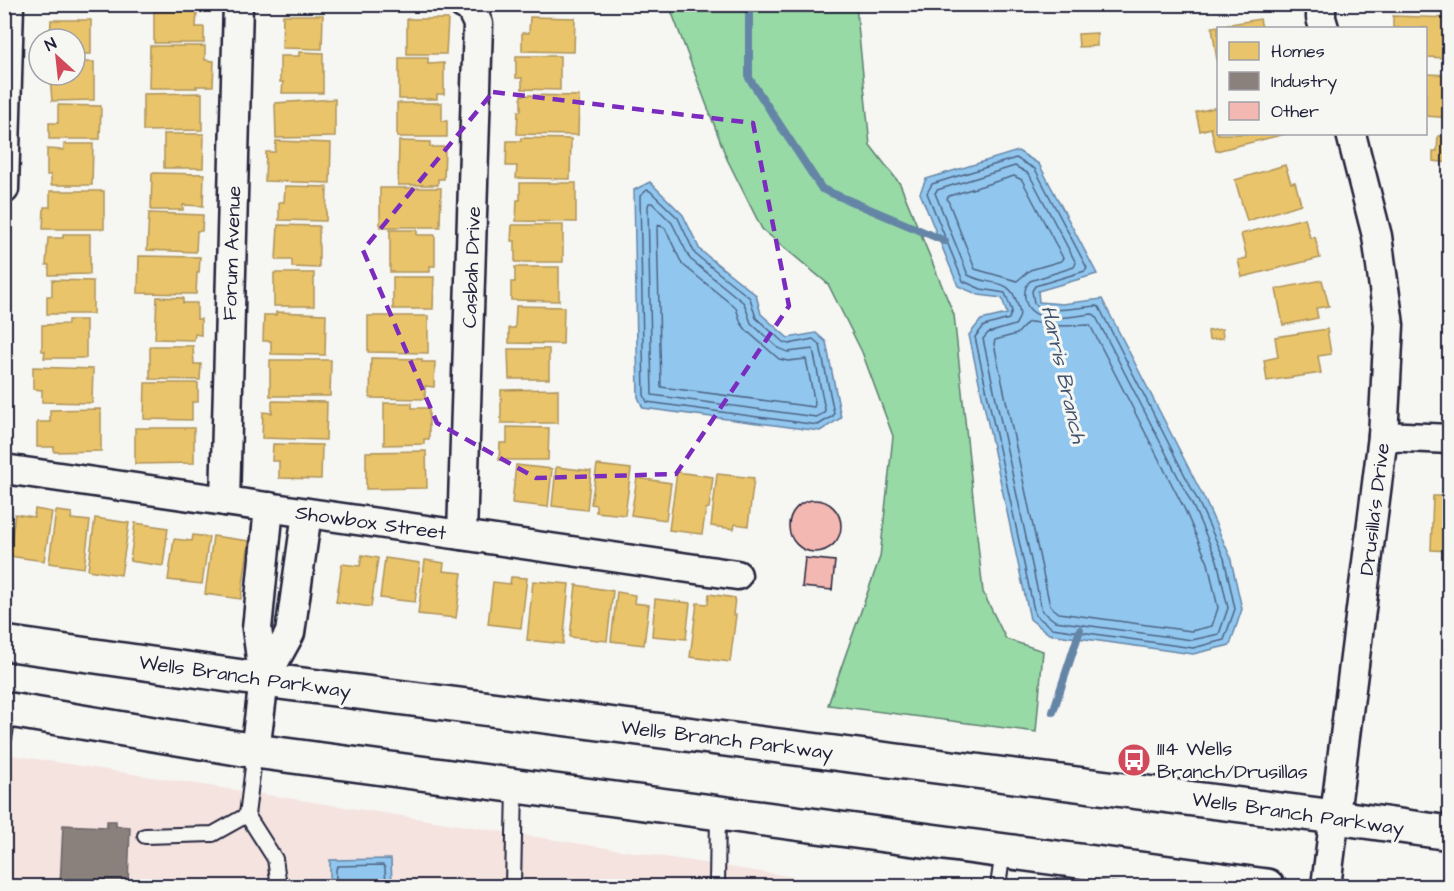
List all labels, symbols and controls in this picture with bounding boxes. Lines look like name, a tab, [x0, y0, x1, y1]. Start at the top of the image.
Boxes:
north arrow	[27, 27, 87, 87]
legend	[1217, 27, 1427, 135]
text: N	[41, 32, 60, 57]
text: Homes	[1271, 39, 1325, 64]
text: Industry	[1271, 69, 1337, 95]
text: Other	[1271, 99, 1319, 124]
street label: Forum Avenue	[216, 185, 248, 321]
street label: Casbah Drive	[456, 205, 488, 328]
water label: Harris Branch	[1034, 303, 1094, 447]
street label: Drusilla's Drive	[1353, 441, 1397, 577]
street label: Showbox Street	[294, 499, 448, 547]
street label: Wells Branch Parkway	[137, 648, 353, 707]
street label: Wells Branch Parkway	[619, 713, 835, 768]
place label: 1114 Wells Branch/Drusillas	[1157, 735, 1308, 786]
bus stop icon: 1114 Wells Branch/Drusillas	[1116, 742, 1152, 778]
street label: Wells Branch Parkway	[1190, 785, 1406, 844]

